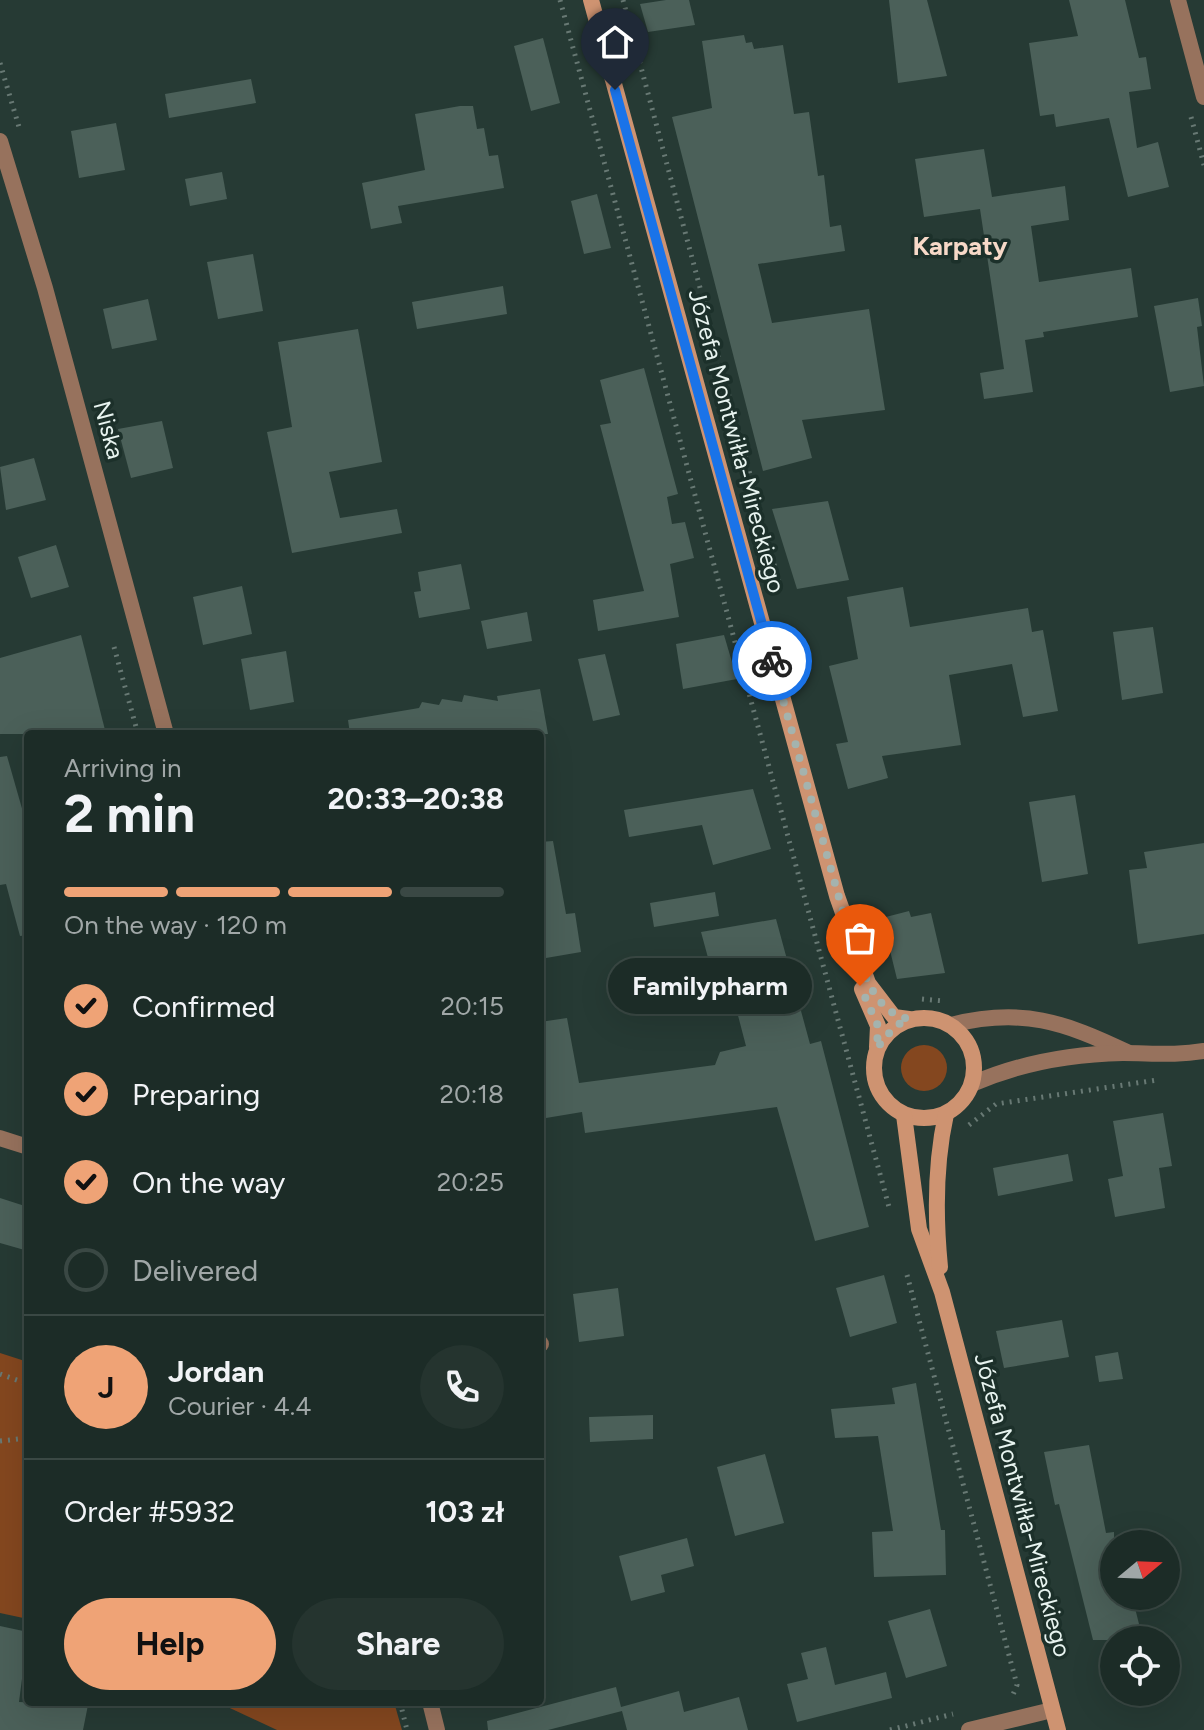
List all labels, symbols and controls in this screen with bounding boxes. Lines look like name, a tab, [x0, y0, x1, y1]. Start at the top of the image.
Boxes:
pin	[581, 8, 649, 90]
icon: home	[593, 20, 637, 64]
district label: Karpaty	[912, 230, 1008, 262]
street label: Józefa Montwiłła-Mireckiego	[682, 286, 792, 596]
street label: Niska	[87, 398, 131, 462]
courier	[732, 621, 812, 701]
icon: bike	[750, 639, 794, 683]
text: Arriving in	[64, 752, 182, 784]
text: 20:33–20:38	[327, 780, 504, 817]
text: 2 min	[64, 783, 195, 845]
pin	[826, 904, 894, 986]
text: On the way · 120 m	[64, 909, 287, 941]
icon: bag	[838, 916, 882, 960]
callout: Familypharm	[608, 958, 812, 1014]
text: Familypharm	[632, 970, 788, 1002]
icon: check	[64, 984, 108, 1028]
text: Confirmed	[132, 988, 275, 1025]
text: 20:15	[441, 990, 504, 1022]
icon: check	[64, 1072, 108, 1116]
text: Preparing	[132, 1076, 260, 1113]
text: 20:18	[440, 1078, 504, 1110]
icon: check	[64, 1160, 108, 1204]
text: On the way	[132, 1164, 285, 1201]
text: 20:25	[437, 1166, 504, 1198]
text: Delivered	[132, 1252, 258, 1289]
button: phone	[420, 1345, 504, 1429]
street label: Józefa Montwiłła-Mireckiego	[968, 1350, 1078, 1660]
text: Jordan	[168, 1353, 264, 1390]
text: J	[98, 1369, 114, 1406]
text: Courier · 4.4	[168, 1390, 311, 1422]
text: Order #5932	[64, 1493, 235, 1530]
text: 103 zł	[425, 1493, 504, 1530]
north arrow	[1100, 1530, 1180, 1610]
map controls	[1100, 1530, 1180, 1706]
button: Help	[64, 1598, 276, 1690]
button: Share	[292, 1598, 504, 1690]
button: locate	[1100, 1626, 1180, 1706]

